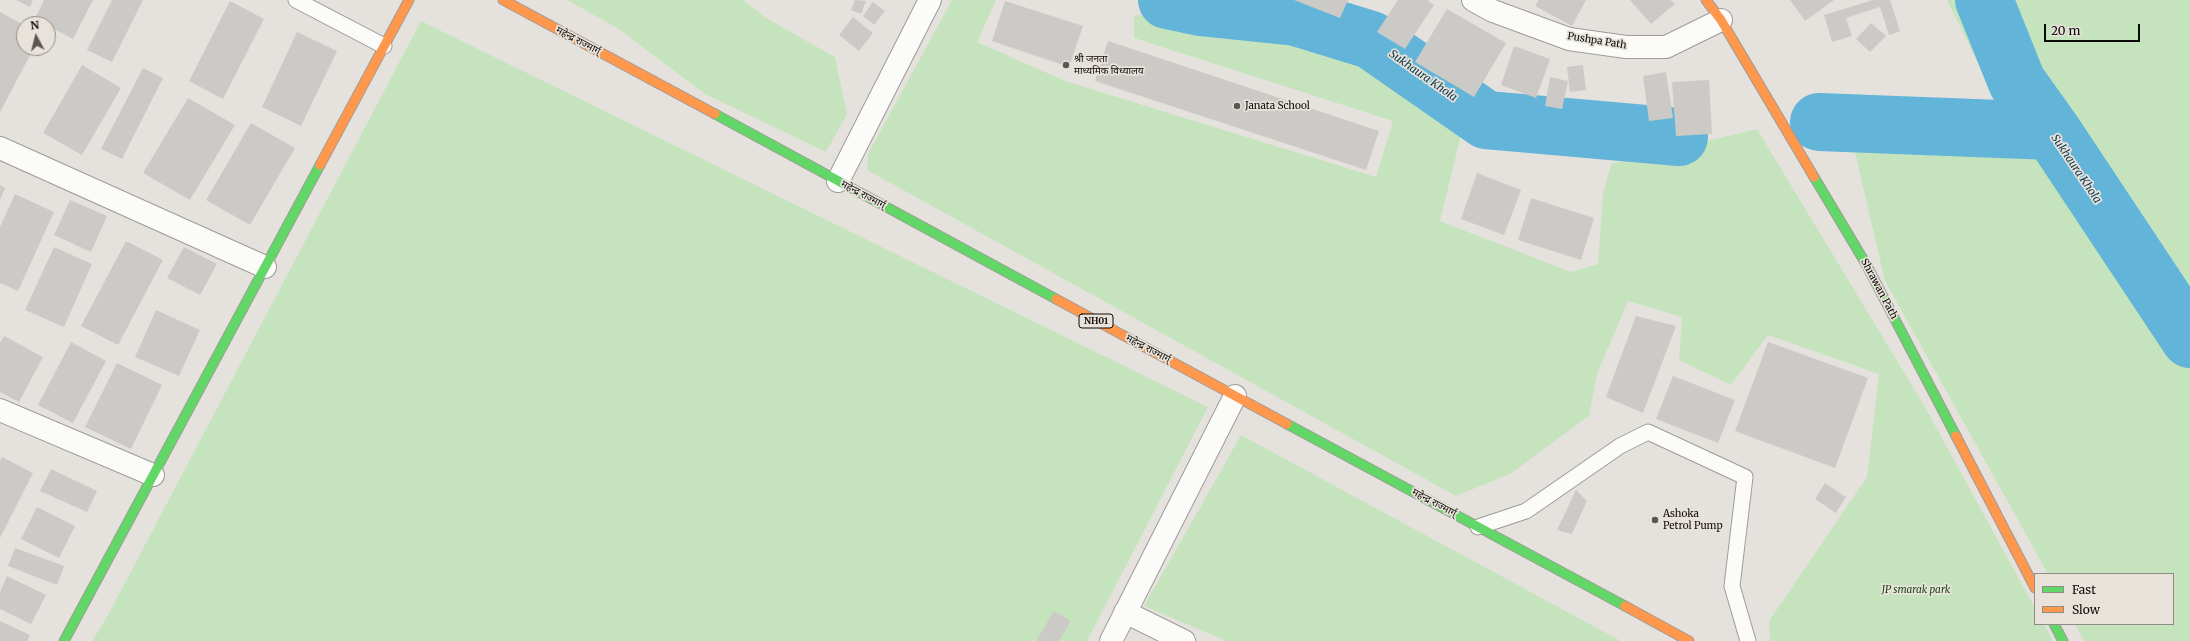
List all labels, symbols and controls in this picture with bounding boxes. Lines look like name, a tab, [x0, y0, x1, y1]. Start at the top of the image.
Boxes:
north arrow	[16, 16, 56, 56]
scale bar	[2046, 16, 2142, 42]
text: N	[29, 18, 40, 33]
text: 20 m	[2051, 23, 2080, 38]
street label: महेन्द्र राज्मार्ग्	[554, 24, 602, 58]
street label: Pushpa Path	[1566, 30, 1628, 52]
water label: Sukhaura Khola	[1386, 48, 1460, 104]
place label: श्री जनता माध्यमिक विध्यालय	[1074, 53, 1144, 76]
marker: श्री जनता माध्यमिक विध्यालय	[1061, 60, 1071, 70]
place label: Janata School	[1245, 100, 1310, 112]
marker: Janata School	[1232, 101, 1242, 111]
water label: Sukhaura Khola	[2048, 132, 2104, 206]
street label: महेन्द्र राज्मार्ग्	[839, 178, 887, 212]
street label: Shrawan Path	[1858, 257, 1900, 321]
road number: NH01	[1079, 314, 1113, 328]
street label: महेन्द्र राज्मार्ग्	[1124, 332, 1172, 366]
street label: महेन्द्र राज्मार्ग्	[1410, 486, 1458, 520]
place label: Ashoka Petrol Pump	[1663, 508, 1723, 532]
marker: Ashoka Petrol Pump	[1650, 515, 1660, 525]
legend	[2034, 573, 2174, 625]
text: Fast	[2072, 582, 2096, 597]
park label: JP smarak park	[1882, 584, 1950, 596]
text: Slow	[2072, 602, 2100, 617]

